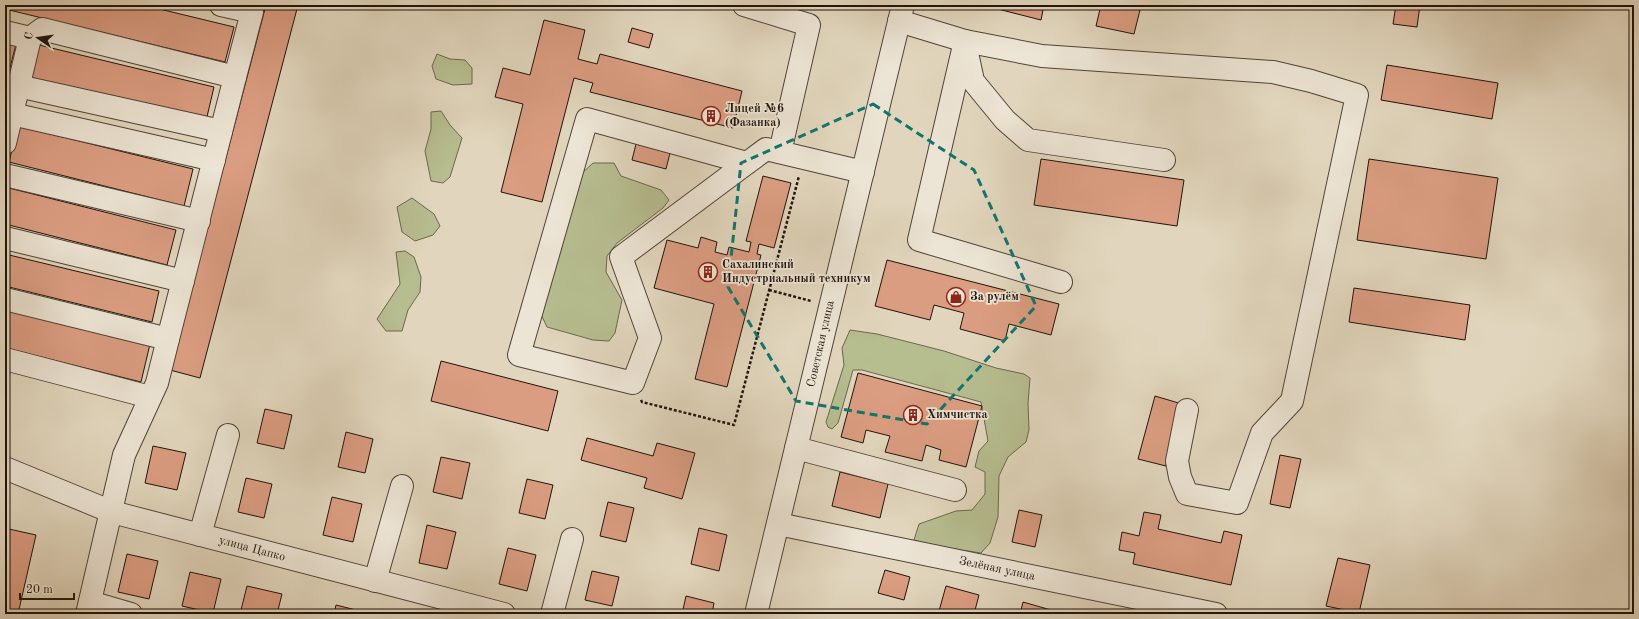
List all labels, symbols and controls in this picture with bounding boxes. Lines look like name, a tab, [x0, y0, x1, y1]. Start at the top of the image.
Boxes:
north arrow	[18, 18, 58, 58]
text: С	[24, 31, 36, 41]
place label: Лицей №6 (Фазанка)	[725, 103, 784, 129]
building icon: Лицей №6 (Фазанка)	[700, 105, 722, 127]
place label: Сахалинский Индустриальный техникум	[722, 259, 871, 285]
building icon: Сахалинский Индустриальный техникум	[697, 261, 719, 283]
shop icon: За рулём	[945, 286, 967, 308]
place label: За рулём	[970, 291, 1019, 303]
street label: Советская улица	[805, 300, 837, 388]
building icon: Химчистка	[902, 404, 924, 426]
place label: Химчистка	[927, 409, 988, 421]
street label: улица Цапко	[218, 534, 287, 564]
street label: Зелёная улица	[958, 555, 1036, 583]
scale bar	[20, 575, 74, 601]
text: 20 m	[26, 584, 53, 596]

